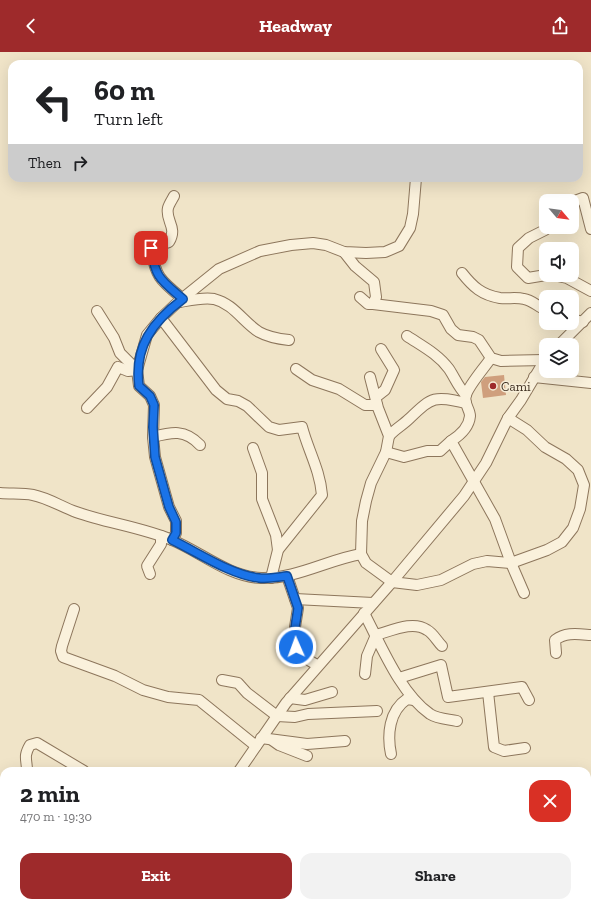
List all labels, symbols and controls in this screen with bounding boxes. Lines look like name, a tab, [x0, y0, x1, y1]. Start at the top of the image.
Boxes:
icon: back	[20, 15, 42, 37]
text: Headway	[259, 15, 332, 37]
icon: share	[549, 15, 571, 37]
text: 60 m	[94, 74, 155, 107]
icon: left	[28, 76, 80, 128]
text: Turn left	[94, 108, 163, 130]
icon: right	[69, 152, 91, 174]
text: Then	[28, 154, 61, 172]
north arrow	[539, 194, 579, 234]
map controls	[539, 194, 579, 378]
pin	[134, 231, 168, 265]
icon: arrive	[140, 237, 162, 259]
button: sound	[539, 242, 579, 282]
button: search	[539, 290, 579, 330]
button: layers	[539, 338, 579, 378]
place label: Cami	[501, 379, 531, 394]
marker: Cami	[488, 381, 498, 391]
position arrow	[275, 626, 317, 668]
text: 2 min	[20, 779, 80, 808]
button: close	[529, 780, 571, 822]
text: 470 m · 19:30	[20, 809, 92, 824]
button: Exit	[20, 853, 292, 899]
button: Share	[300, 853, 571, 899]

